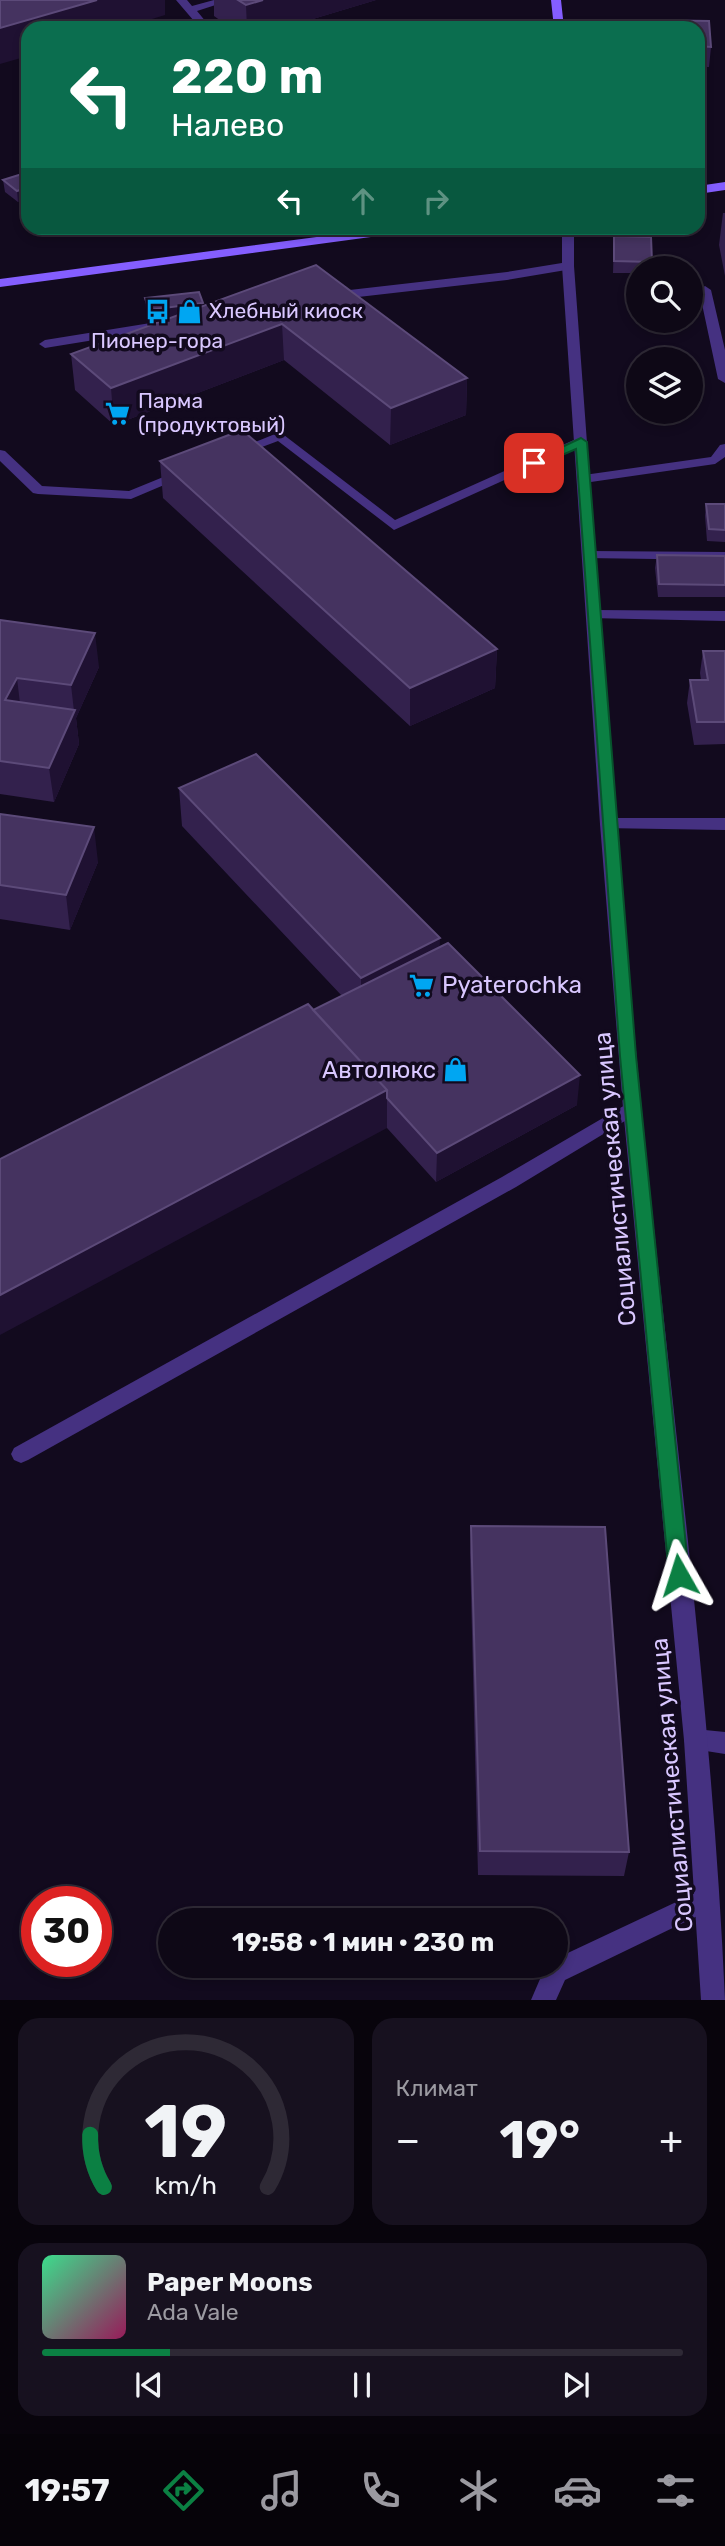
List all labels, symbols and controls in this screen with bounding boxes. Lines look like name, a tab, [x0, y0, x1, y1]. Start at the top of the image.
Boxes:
text: 220 m	[171, 47, 323, 105]
icon: left	[56, 49, 147, 140]
text: Налево	[171, 106, 284, 144]
icon: left	[271, 182, 309, 220]
icon: ahead	[344, 182, 382, 220]
icon: right	[417, 182, 455, 220]
map controls	[626, 256, 703, 424]
button: search	[626, 256, 703, 333]
shop icon: Хлебный киоск	[175, 297, 203, 325]
bus stop icon: Пионер-гора	[143, 298, 171, 326]
place label: Хлебный киоск	[209, 298, 363, 323]
place label: Пионер-гора	[91, 328, 223, 353]
button: layers	[626, 347, 703, 424]
place label: Парма (продуктовый)	[138, 388, 285, 437]
supermarket icon: Парма (продуктовый)	[104, 399, 132, 427]
pin	[504, 433, 564, 493]
icon: arrive	[515, 444, 553, 482]
supermarket icon: Pyaterochka	[408, 971, 436, 999]
place label: Pyaterochka	[442, 971, 582, 999]
street label: Социалистическая улица	[588, 1031, 642, 1327]
place label: Автолюкс	[322, 1056, 436, 1084]
shop icon: Автолюкс	[442, 1056, 470, 1084]
position arrow	[642, 1538, 716, 1612]
street label: Социалистическая улица	[645, 1637, 699, 1933]
speed limit sign: 30	[21, 1886, 112, 1977]
text: 19:58 · 1 мин · 230 m	[232, 1927, 494, 1958]
text: Климат	[396, 2074, 478, 2102]
text: 19	[144, 2090, 227, 2176]
text: 19°	[499, 2109, 580, 2171]
text: −	[396, 2117, 420, 2163]
text: +	[659, 2117, 683, 2163]
text: km/h	[155, 2171, 217, 2200]
text: Paper Moons	[147, 2267, 313, 2298]
text: Ada Vale	[147, 2298, 239, 2326]
icon: previous	[130, 2366, 168, 2404]
icon: pause	[343, 2366, 381, 2404]
icon: next	[557, 2366, 595, 2404]
icon: directions	[159, 2466, 208, 2515]
icon: music	[257, 2466, 306, 2515]
icon: phone	[356, 2466, 405, 2515]
icon: climate	[454, 2466, 503, 2515]
icon: car	[553, 2466, 602, 2515]
icon: filters	[651, 2466, 700, 2515]
text: 19:57	[25, 2471, 110, 2509]

